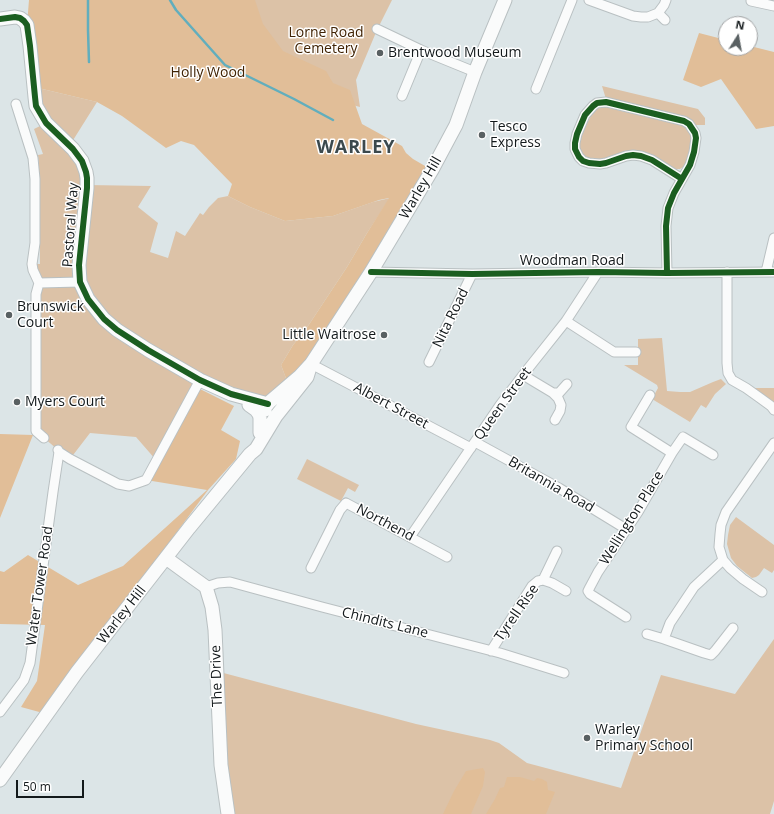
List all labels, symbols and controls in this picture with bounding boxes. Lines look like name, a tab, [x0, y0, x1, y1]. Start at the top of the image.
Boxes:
north arrow	[718, 16, 758, 56]
text: N	[734, 16, 746, 33]
park label: Lorne Road Cemetery	[289, 25, 363, 58]
place label: Brentwood Museum	[388, 45, 521, 61]
marker: Brentwood Museum	[375, 48, 385, 58]
park label: Holly Wood	[171, 65, 245, 81]
place label: Tesco Express	[490, 119, 541, 152]
marker: Tesco Express	[477, 130, 487, 140]
district label: WARLEY	[316, 137, 396, 159]
street label: Warley Hill	[396, 154, 446, 222]
street label: Pastoral Way	[60, 182, 82, 268]
street label: Woodman Road	[520, 253, 624, 269]
street label: Nita Road	[429, 286, 473, 350]
place label: Brunswick Court	[17, 299, 84, 332]
marker: Brunswick Court	[4, 310, 14, 320]
place label: Little Waitrose	[282, 327, 376, 343]
marker: Little Waitrose	[379, 330, 389, 340]
street label: Queen Street	[471, 364, 535, 444]
street label: Albert Street	[351, 379, 431, 433]
place label: Myers Court	[25, 394, 105, 410]
marker: Myers Court	[12, 397, 22, 407]
street label: Britannia Road	[505, 454, 597, 516]
street label: Wellington Place	[596, 468, 668, 568]
street label: Northend	[353, 501, 417, 545]
street label: Water Tower Road	[23, 525, 57, 647]
street label: Tyrell Rise	[491, 581, 543, 645]
street label: Warley Hill	[94, 582, 150, 648]
street label: Chindits Lane	[340, 604, 430, 642]
street label: The Drive	[208, 645, 226, 707]
place label: Warley Primary School	[595, 722, 693, 754]
marker: Warley Primary School	[582, 733, 592, 743]
scale bar	[18, 772, 86, 798]
text: 50 m	[23, 778, 51, 795]

